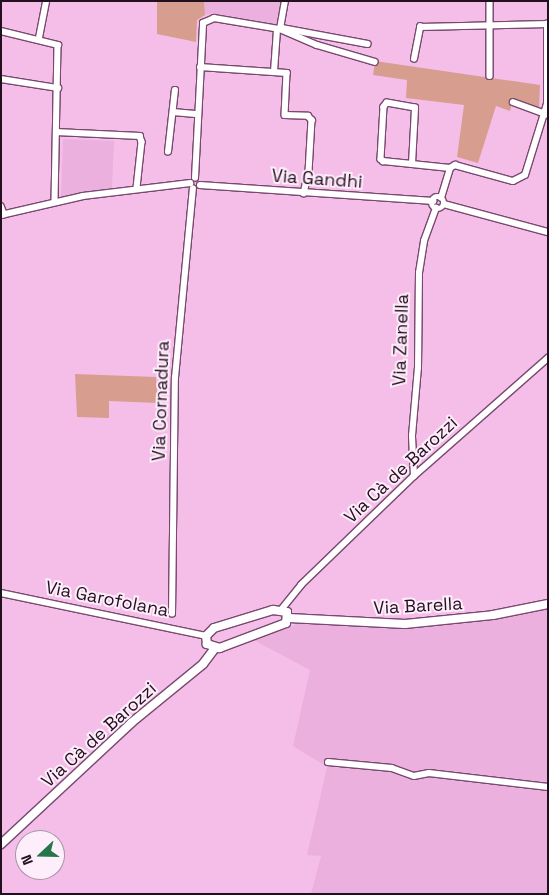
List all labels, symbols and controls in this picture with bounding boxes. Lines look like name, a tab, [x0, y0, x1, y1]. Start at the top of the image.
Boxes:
street label: Via Gandhi	[271, 165, 363, 193]
street label: Via Zanella	[389, 294, 413, 386]
street label: Via Cornadura	[148, 340, 174, 462]
street label: Via Cà de Barozzi	[340, 412, 462, 528]
street label: Via Garofolana	[44, 576, 170, 622]
street label: Via Barella	[373, 593, 463, 619]
street label: Via Cà de Barozzi	[37, 678, 161, 792]
north arrow	[15, 830, 65, 880]
text: N	[17, 852, 37, 868]

